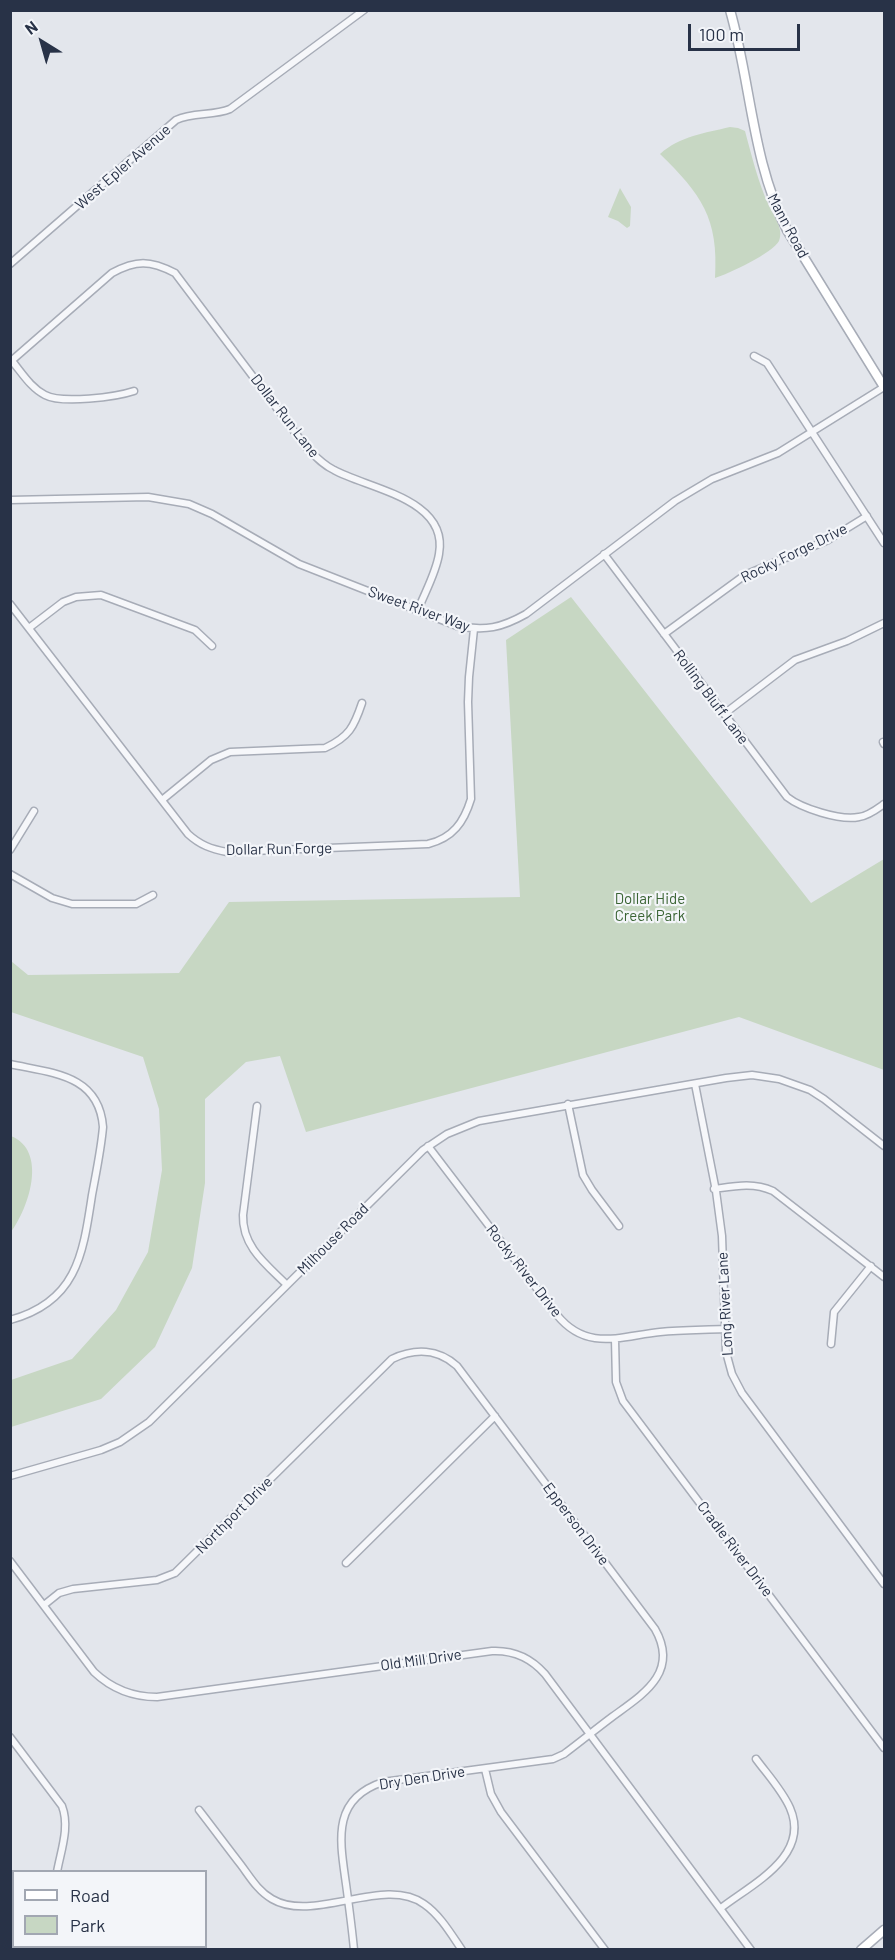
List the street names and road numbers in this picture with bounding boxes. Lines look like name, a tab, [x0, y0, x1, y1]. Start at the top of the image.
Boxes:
street label: West Epler Avenue	[71, 121, 175, 213]
street label: Mann Road	[763, 191, 813, 261]
street label: Dollar Run Lane	[247, 371, 323, 461]
street label: Rocky Forge Drive	[738, 519, 850, 587]
street label: Sweet River Way	[366, 582, 472, 636]
street label: Rolling Bluff Lane	[670, 646, 752, 748]
street label: Dollar Run Forge	[226, 839, 332, 859]
street label: Milhouse Road	[294, 1200, 372, 1278]
street label: Rocky River Drive	[482, 1221, 566, 1321]
street label: Long River Lane	[713, 1251, 737, 1357]
street label: Northport Drive	[192, 1473, 276, 1557]
street label: Epperson Drive	[539, 1479, 613, 1569]
street label: Cradle River Drive	[693, 1498, 777, 1600]
street label: Old Mill Drive	[379, 1645, 463, 1675]
street label: Dry Den Drive	[378, 1762, 466, 1794]

